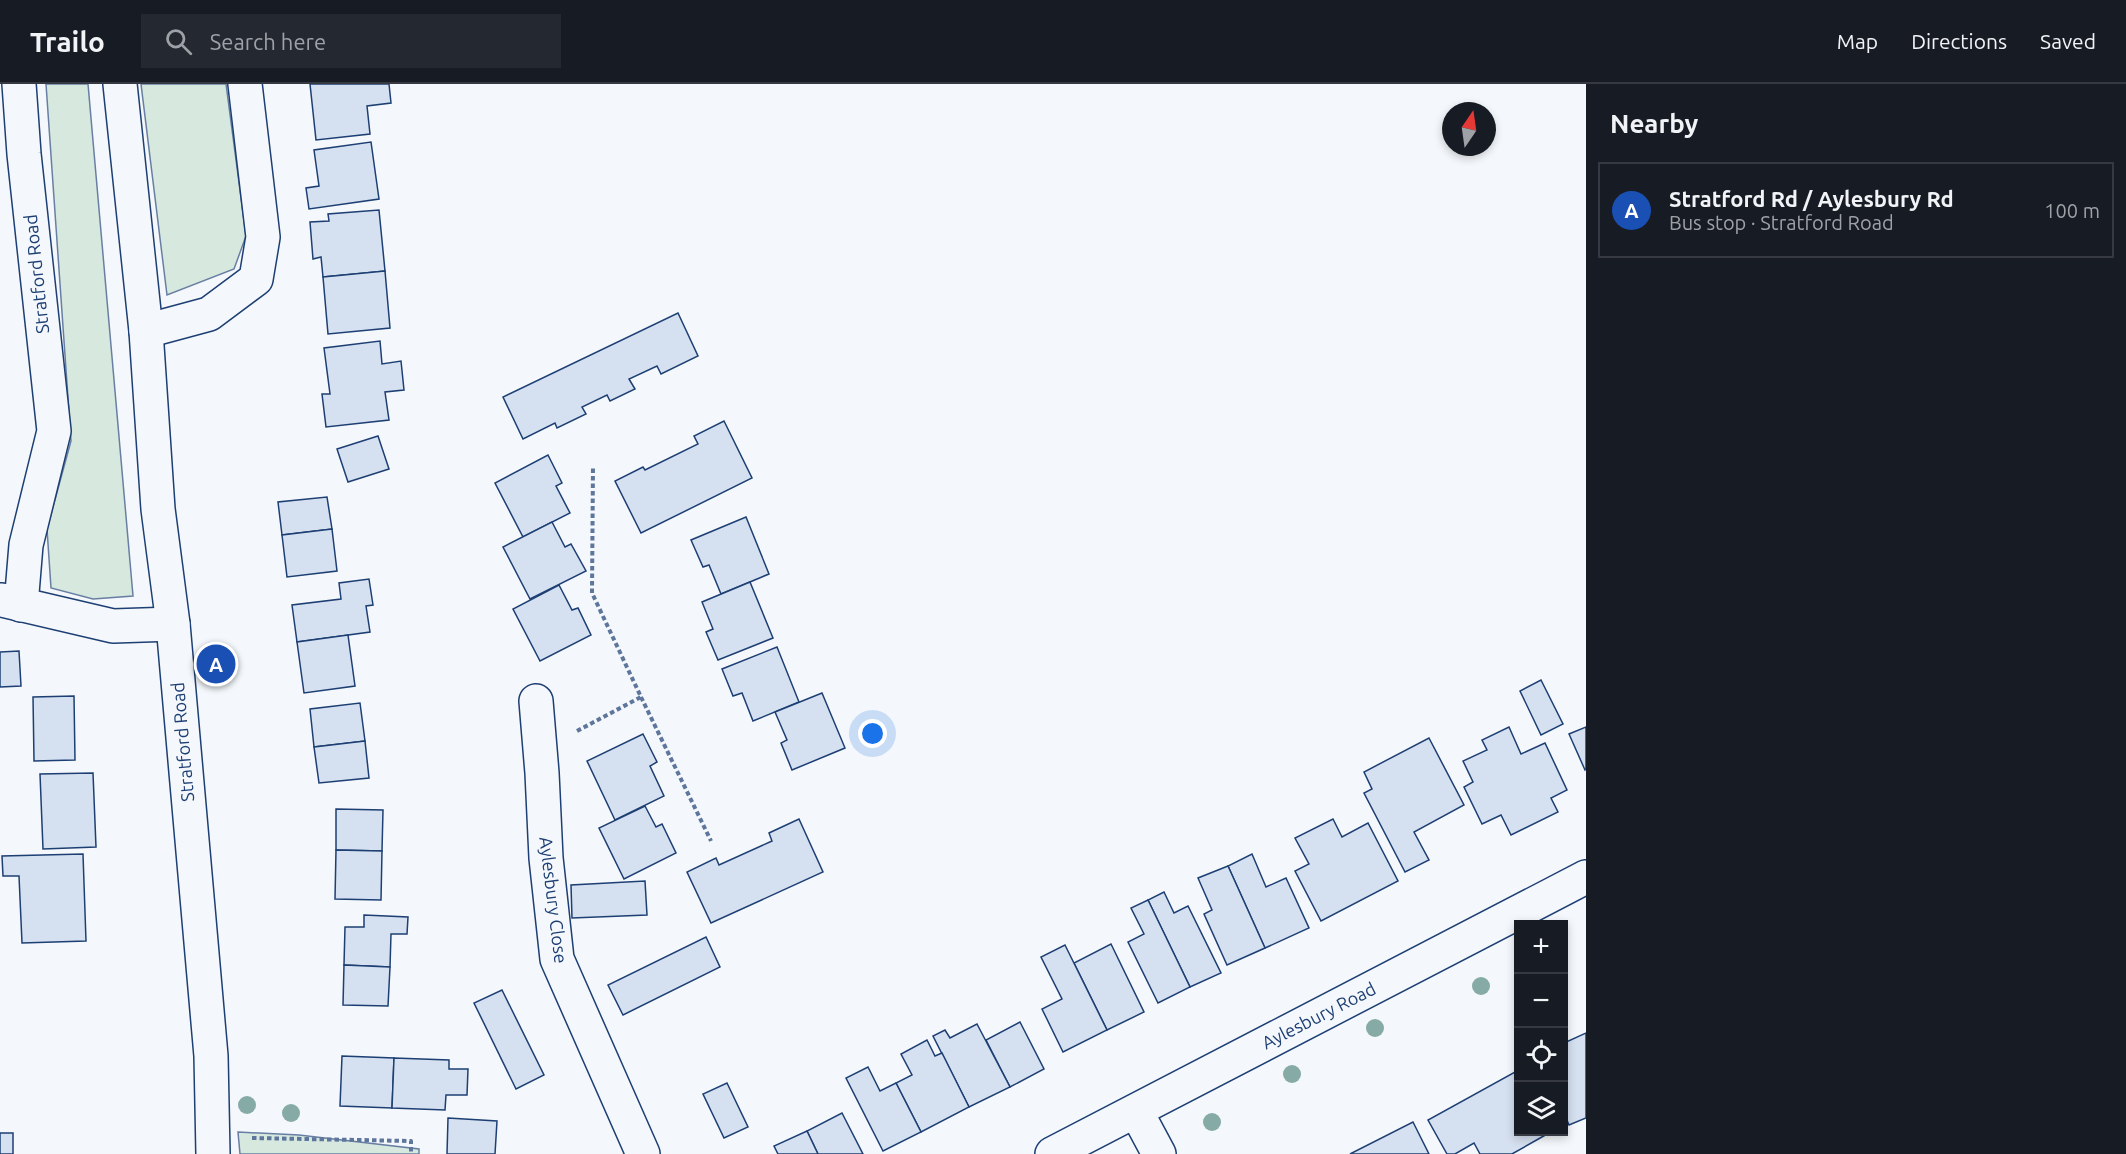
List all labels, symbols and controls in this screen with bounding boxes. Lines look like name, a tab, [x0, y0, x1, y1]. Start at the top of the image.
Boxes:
search box	[141, 14, 561, 68]
icon: search	[162, 25, 195, 58]
text: Trailo	[30, 26, 105, 57]
text: Search here	[210, 29, 326, 54]
text: Map	[1837, 29, 1878, 53]
text: Directions	[1911, 29, 2007, 53]
text: Saved	[2040, 29, 2096, 53]
north arrow	[1442, 102, 1496, 156]
text: Nearby	[1610, 109, 1698, 138]
text: Stratford Rd / Aylesbury Rd	[1669, 186, 1954, 211]
text: A	[1624, 199, 1639, 222]
text: 100 m	[2044, 199, 2100, 222]
text: Bus stop · Stratford Road	[1669, 211, 1894, 234]
street label: Stratford Road	[20, 213, 52, 335]
pin: A	[196, 642, 236, 686]
street label: Stratford Road	[167, 681, 197, 803]
your location	[858, 719, 887, 748]
street label: Aylesbury Close	[536, 835, 572, 964]
map controls	[1514, 920, 1568, 1136]
button: +	[1514, 920, 1568, 974]
button: −	[1514, 974, 1568, 1028]
street label: Aylesbury Road	[1258, 978, 1379, 1052]
button: locate	[1514, 1028, 1568, 1082]
button: layers	[1514, 1082, 1568, 1136]

